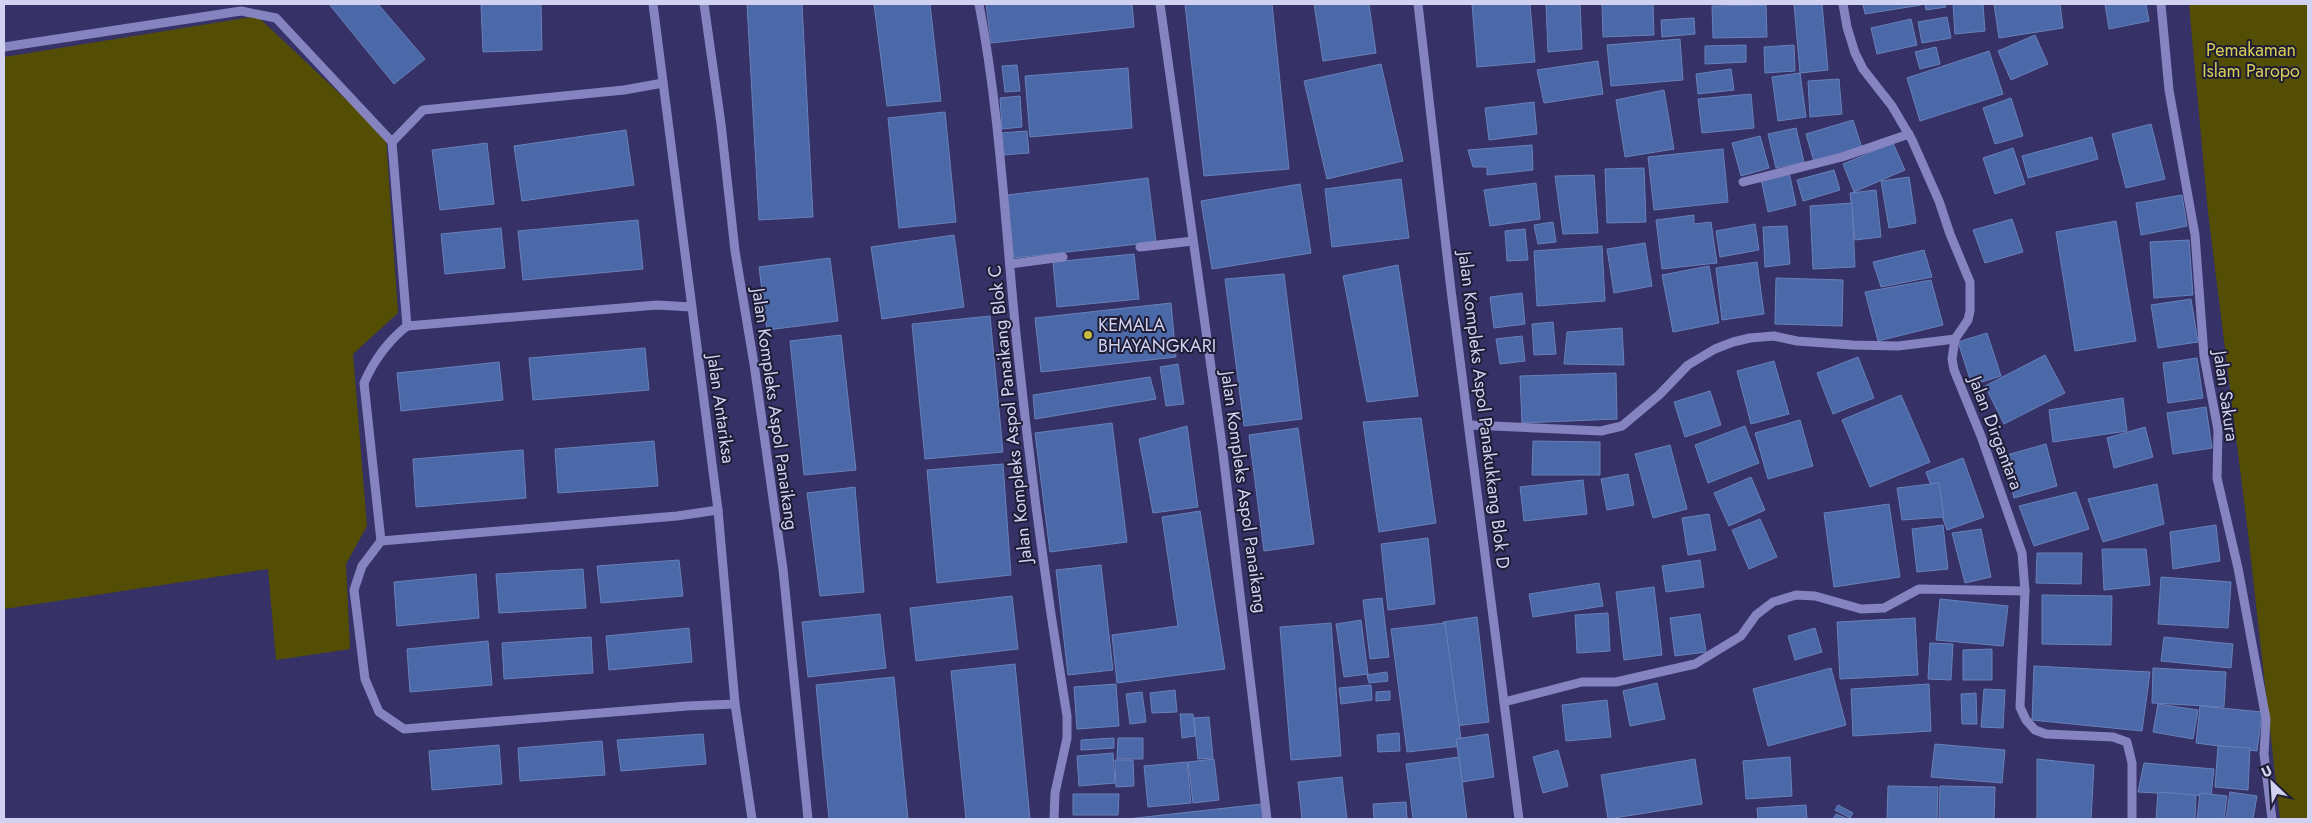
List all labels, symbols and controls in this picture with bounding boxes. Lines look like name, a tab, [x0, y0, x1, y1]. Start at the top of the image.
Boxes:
park label: Pemakaman Islam Paropo	[2202, 37, 2300, 84]
street label: Jalan Kompleks Aspol Panakukkang Blok D	[1451, 248, 1516, 570]
street label: Jalan Kompleks Aspol Panaikang Blok C	[981, 264, 1039, 566]
street label: Jalan Kompleks Aspol Panaikang	[745, 284, 805, 532]
place label: KEMALA BHAYANGKARI	[1098, 312, 1216, 359]
marker: KEMALA BHAYANGKARI	[1082, 329, 1094, 341]
street label: Jalan Sakura	[2207, 347, 2245, 443]
street label: Jalan Antariksa	[700, 351, 742, 465]
street label: Jalan Kompleks Aspol Panaikang	[1214, 367, 1274, 615]
street label: Jalan Dirgantara	[1962, 371, 2030, 494]
north arrow	[2247, 758, 2297, 808]
text: U	[2258, 760, 2275, 782]

